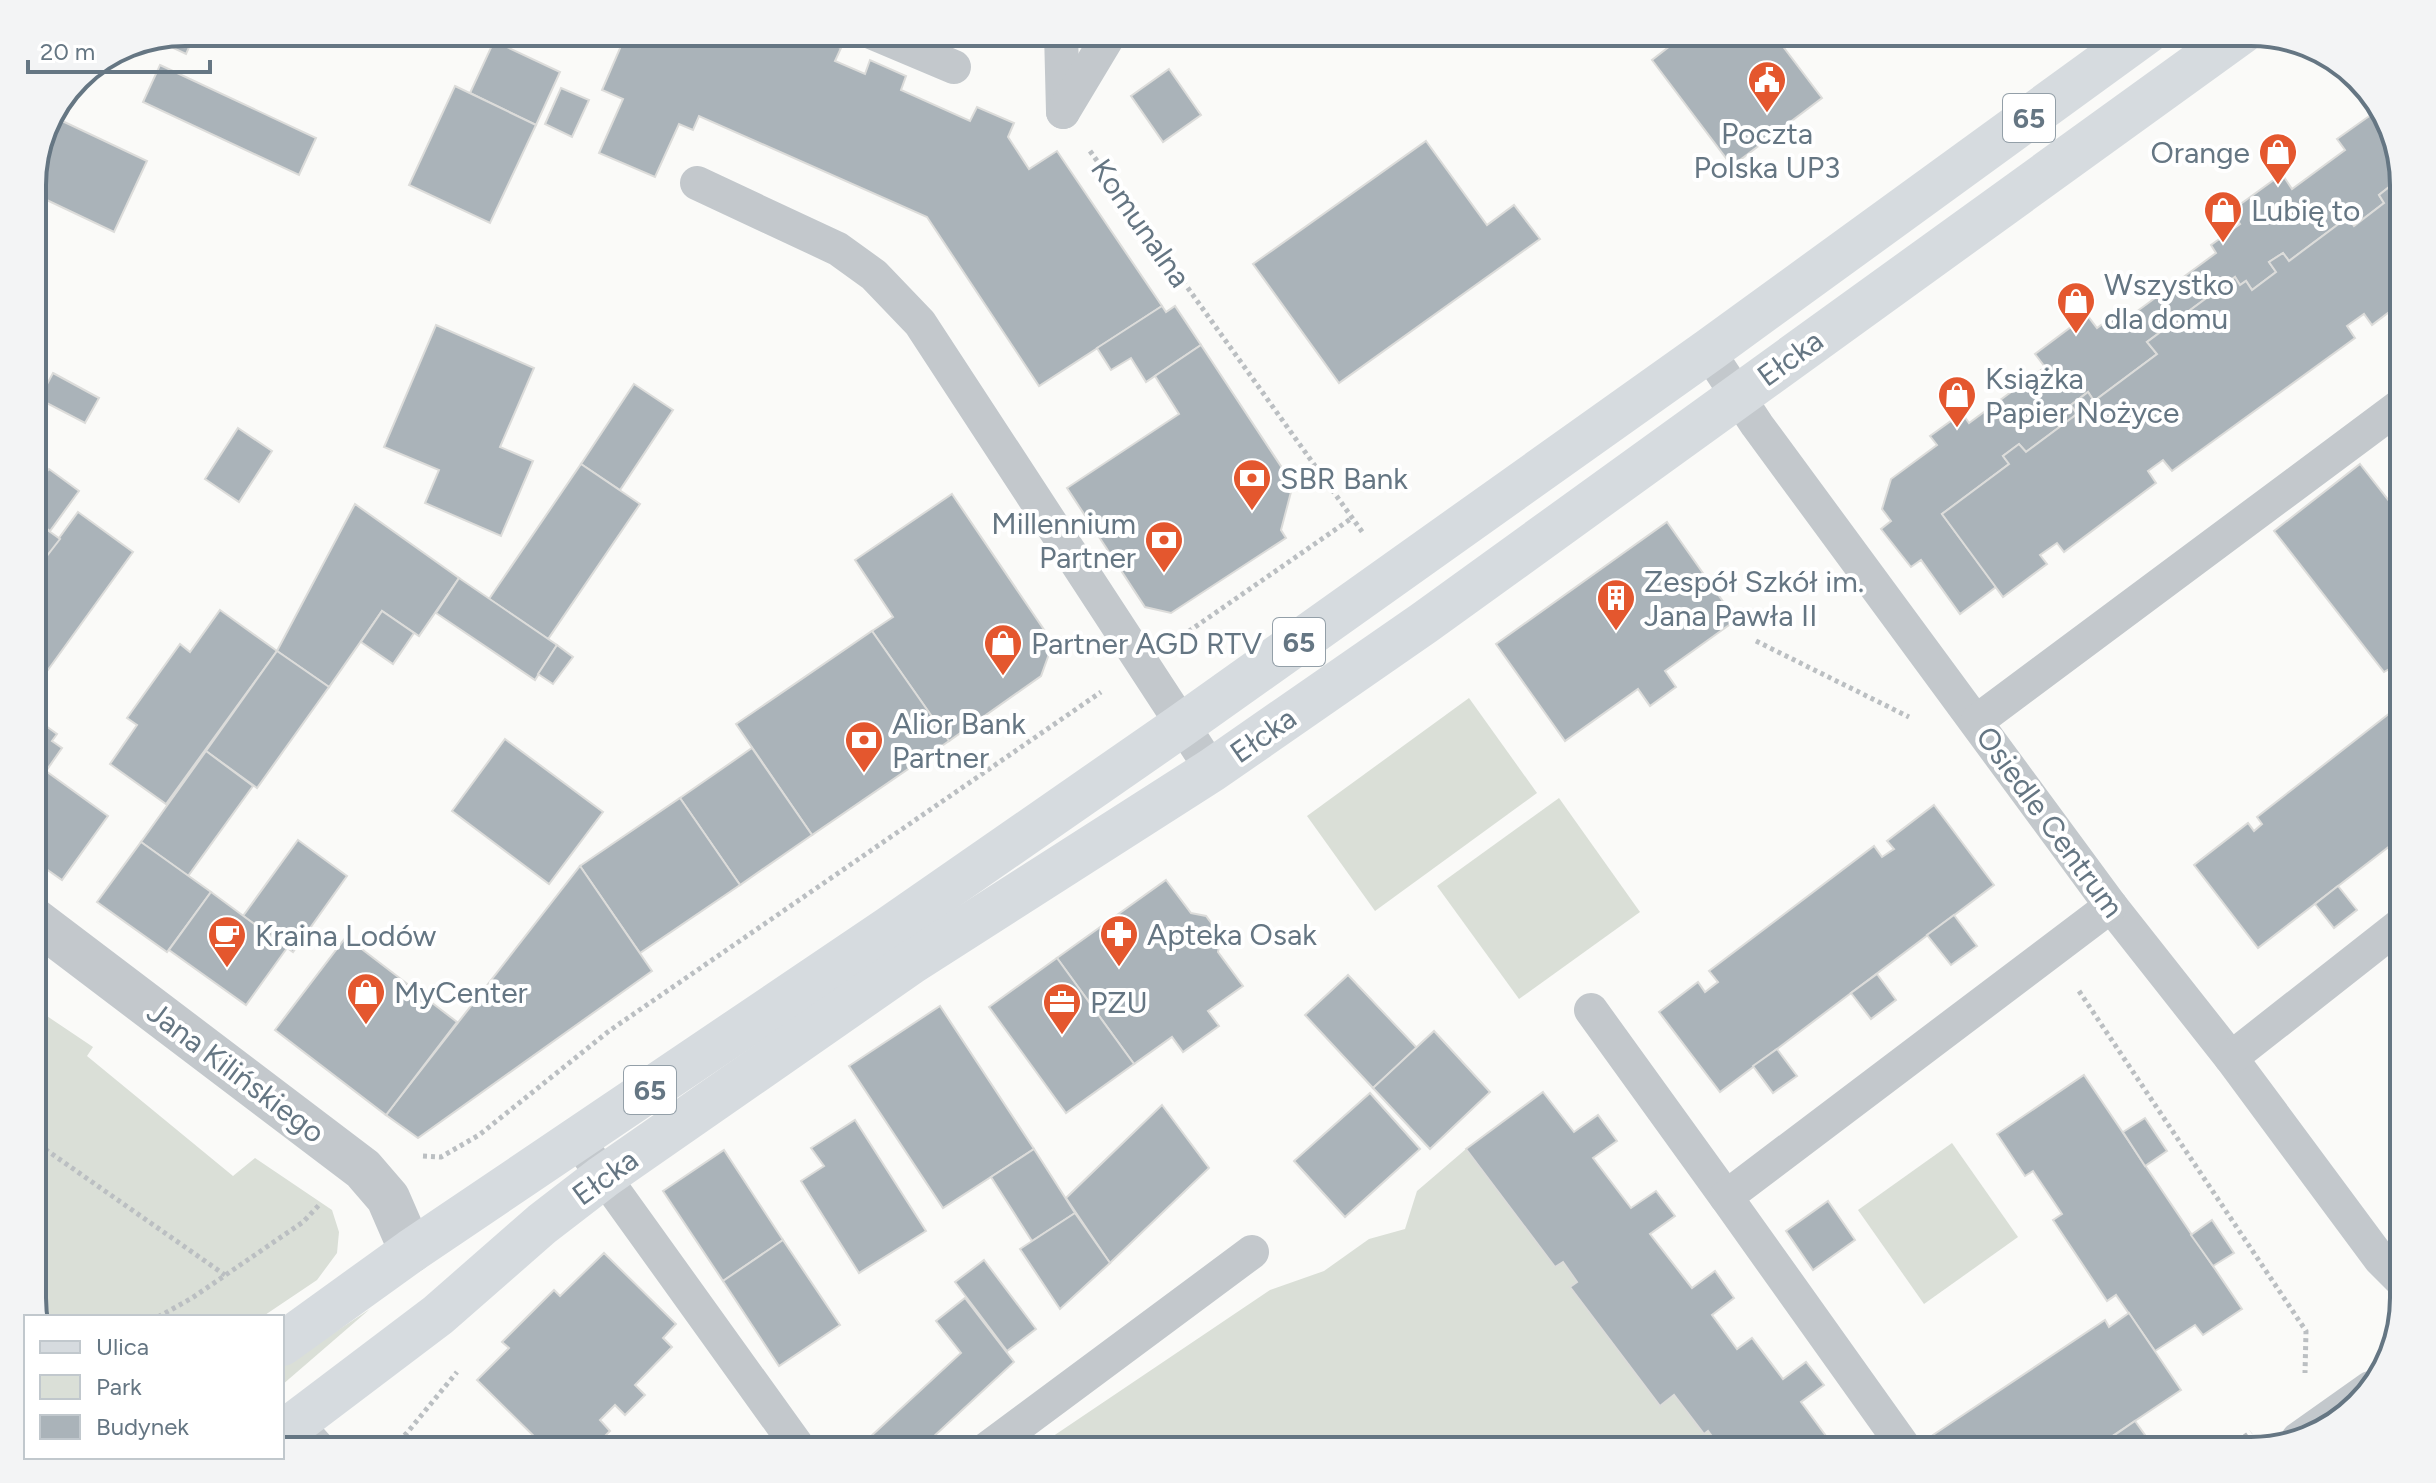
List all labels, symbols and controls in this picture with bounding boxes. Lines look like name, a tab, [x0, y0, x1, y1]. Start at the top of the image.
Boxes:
scale bar	[28, 24, 210, 74]
text: 20 m	[40, 37, 95, 66]
public building icon: Poczta Polska UP3	[1746, 59, 1788, 114]
road number: 65	[2003, 94, 2055, 142]
place label: Poczta Polska UP3	[1694, 115, 1840, 186]
shop icon: Orange	[2257, 131, 2299, 186]
place label: Orange	[2151, 134, 2250, 171]
street label: Komunalna	[1083, 152, 1199, 294]
shop icon: Lubię to	[2202, 189, 2244, 244]
place label: Lubię to	[2251, 192, 2360, 229]
place label: Wszystko dla domu	[2104, 266, 2234, 337]
shop icon: Wszystko dla domu	[2055, 280, 2097, 335]
street label: Ełcka	[1750, 322, 1830, 394]
place label: Książka Papier Nożyce	[1985, 360, 2179, 431]
shop icon: Książka Papier Nożyce	[1936, 374, 1978, 429]
bank icon: SBR Bank	[1231, 457, 1273, 512]
place label: SBR Bank	[1280, 460, 1408, 497]
place label: Millennium Partner	[991, 505, 1136, 576]
bank icon: Millennium Partner	[1143, 519, 1185, 574]
place label: Zespół Szkół im. Jana Pawła II	[1644, 563, 1864, 634]
building icon: Zespół Szkół im. Jana Pawła II	[1595, 577, 1637, 632]
road number: 65	[1273, 618, 1325, 666]
shop icon: Partner AGD RTV	[982, 622, 1024, 677]
place label: Partner AGD RTV	[1031, 625, 1262, 662]
street label: Ełcka	[1223, 699, 1303, 771]
place label: Alior Bank Partner	[892, 705, 1026, 776]
bank icon: Alior Bank Partner	[843, 719, 885, 774]
street label: Osiedle Centrum	[1968, 719, 2132, 925]
pharmacy icon: Apteka Osak	[1098, 913, 1140, 968]
cafe icon: Kraina Lodów	[206, 914, 248, 969]
place label: Apteka Osak	[1147, 916, 1317, 953]
place label: Kraina Lodów	[255, 917, 437, 954]
shop icon: MyCenter	[345, 971, 387, 1026]
place label: MyCenter	[394, 974, 528, 1011]
office icon: PZU	[1041, 981, 1083, 1036]
place label: PZU	[1090, 984, 1148, 1021]
street label: Jana Kilińskiego	[140, 993, 332, 1151]
road number: 65	[624, 1066, 676, 1114]
street label: Ełcka	[565, 1141, 645, 1213]
legend	[24, 1315, 284, 1459]
text: Ulica	[96, 1332, 149, 1361]
text: Park	[96, 1372, 142, 1401]
text: Budynek	[96, 1412, 189, 1441]

